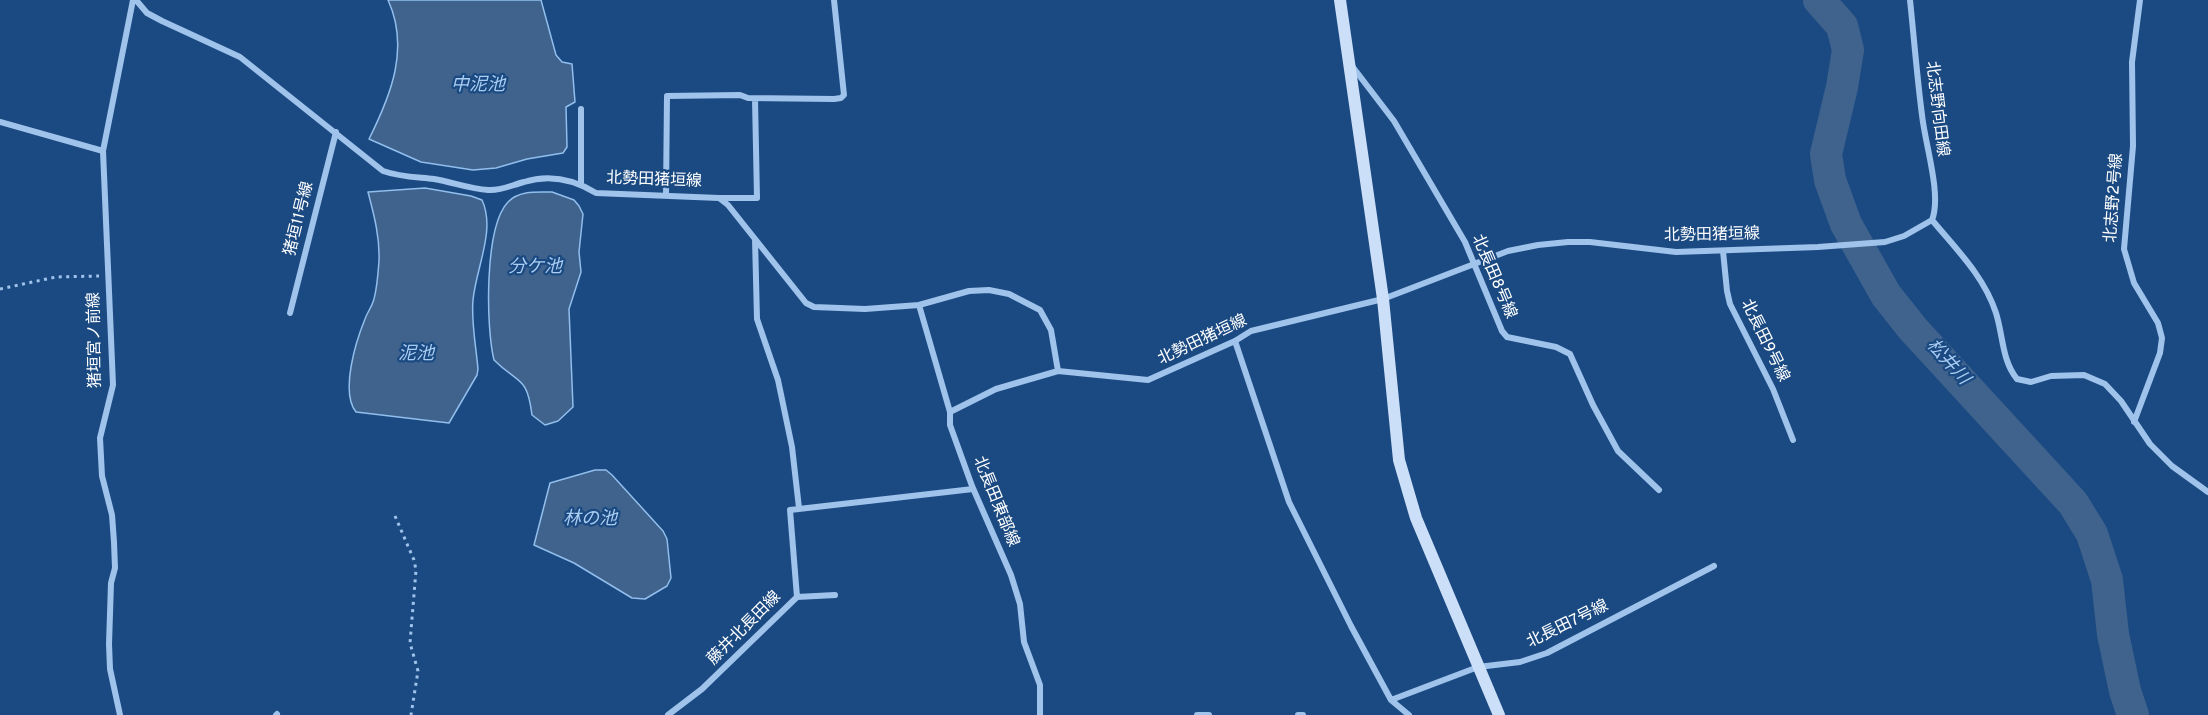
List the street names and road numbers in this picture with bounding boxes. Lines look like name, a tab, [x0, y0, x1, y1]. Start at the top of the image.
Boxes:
street label: 北志野向田線	[1921, 60, 1951, 158]
street label: 北志野2号線	[2102, 153, 2128, 243]
street label: 北勢田猪垣線	[606, 170, 702, 192]
street label: 猪垣11号線	[281, 180, 319, 258]
street label: 北勢田猪垣線	[1664, 226, 1760, 246]
street label: 北長田8号線	[1467, 232, 1519, 322]
street label: 猪垣宮ノ前線	[86, 292, 106, 388]
street label: 北長田9号線	[1736, 297, 1792, 385]
street label: 北勢田猪垣線	[1155, 312, 1251, 370]
street label: 北長田東部線	[968, 454, 1022, 550]
street label: 藤井北長田線	[704, 588, 786, 670]
street label: 北長田7号線	[1524, 597, 1612, 653]

